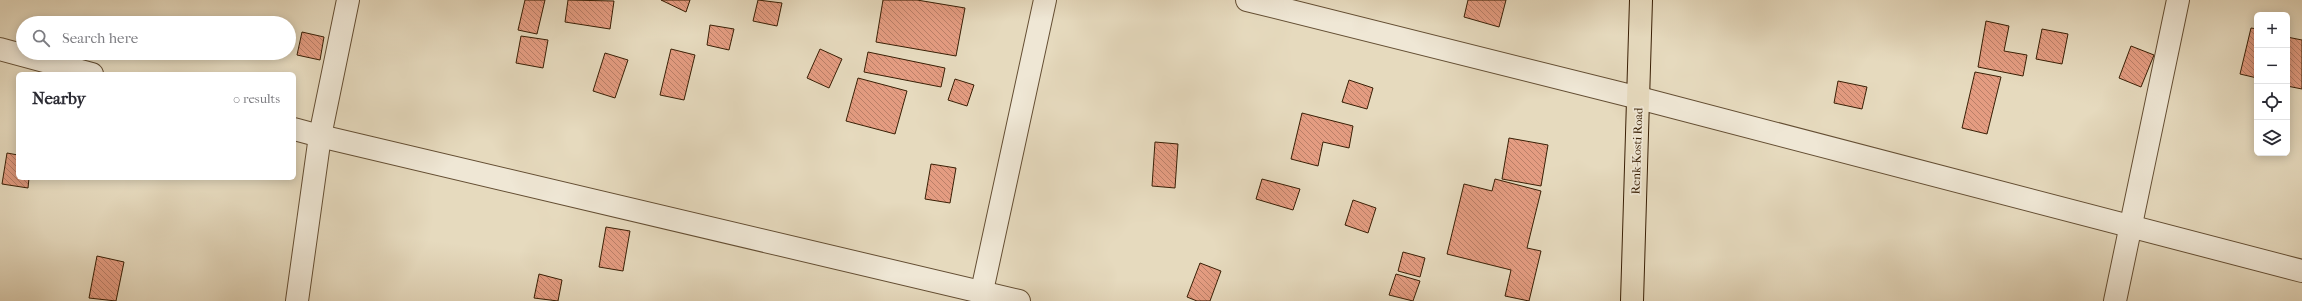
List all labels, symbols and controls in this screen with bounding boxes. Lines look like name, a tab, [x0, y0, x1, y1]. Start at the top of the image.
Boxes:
map controls	[2254, 12, 2290, 156]
button: +	[2254, 12, 2290, 48]
search box	[16, 16, 296, 60]
icon: search	[30, 27, 52, 49]
text: Search here	[62, 29, 138, 47]
button: −	[2254, 48, 2290, 84]
button: locate	[2254, 84, 2290, 120]
text: Nearby	[32, 88, 86, 108]
text: 0 results	[233, 91, 280, 106]
street label: Renk-Kosti Road	[1628, 107, 1646, 195]
button: layers	[2254, 120, 2290, 156]

